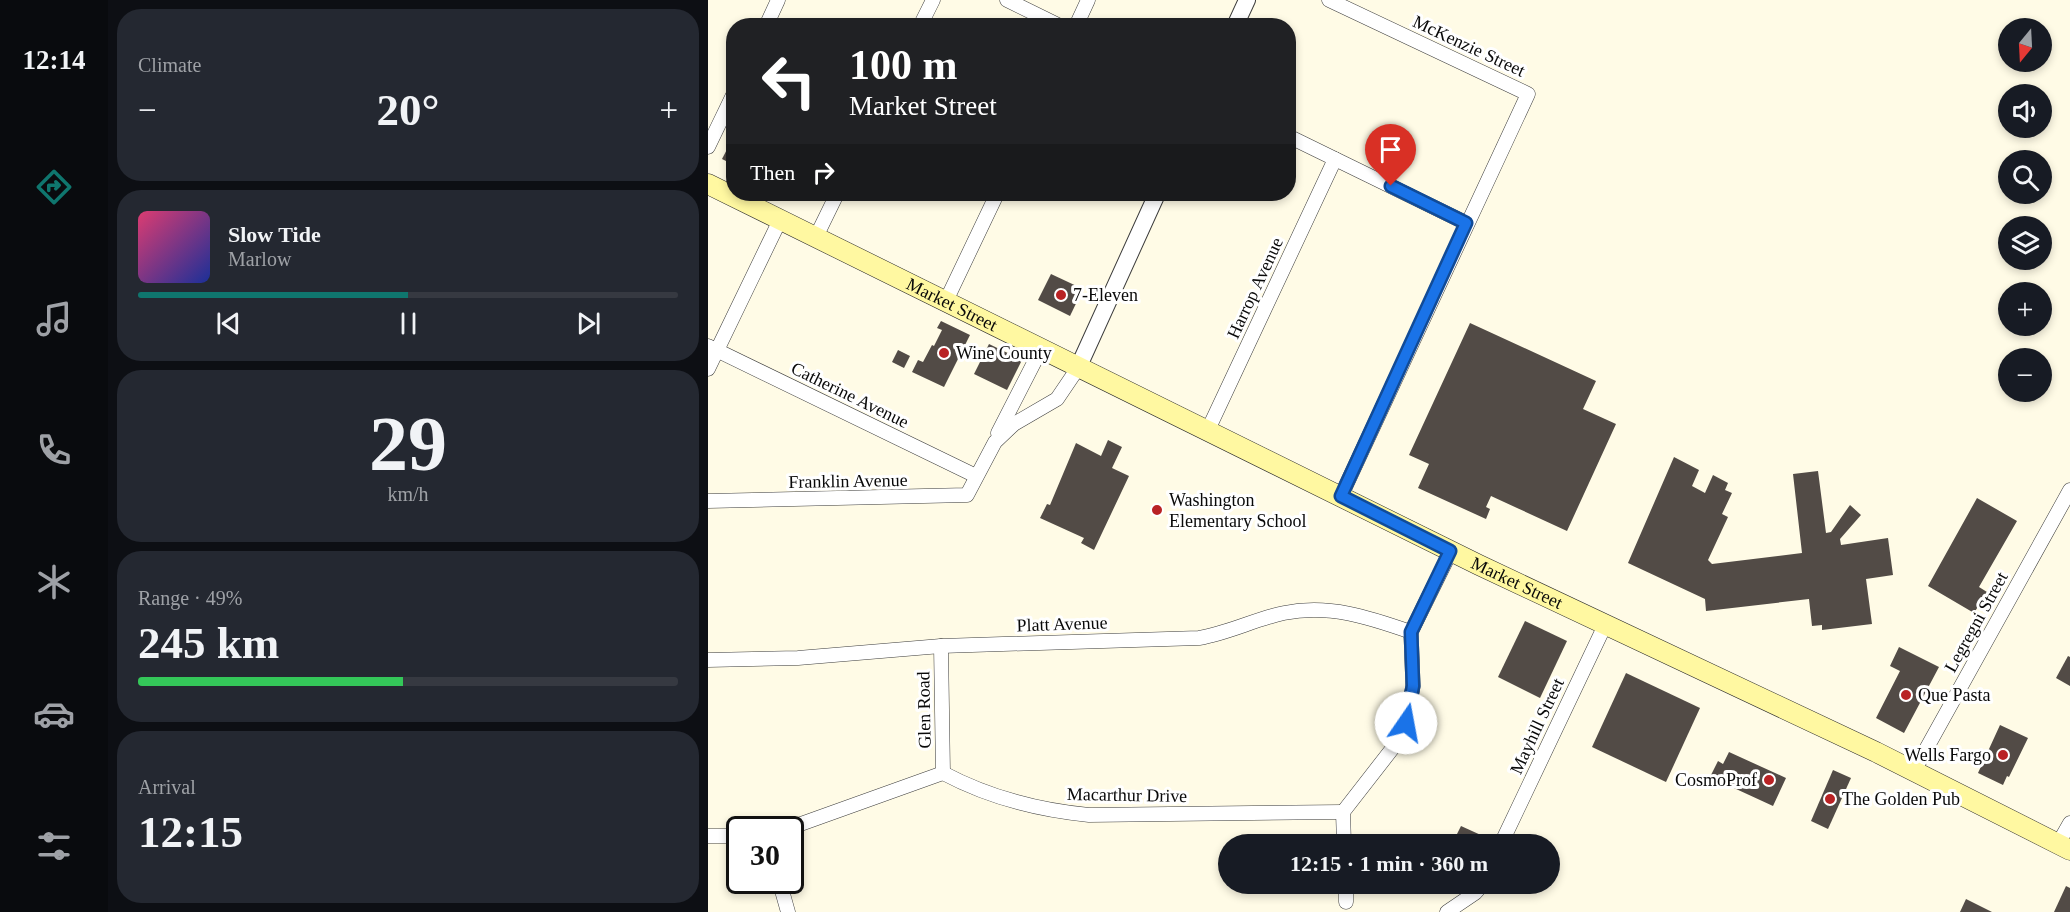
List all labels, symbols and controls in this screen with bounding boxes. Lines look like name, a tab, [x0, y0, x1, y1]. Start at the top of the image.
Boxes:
street label: McKenzie Street	[1410, 11, 1528, 81]
north arrow	[1998, 18, 2052, 72]
map controls	[1998, 18, 2052, 402]
icon: left	[750, 42, 828, 120]
text: 100 m	[849, 42, 958, 88]
text: 12:14	[23, 45, 86, 75]
text: Climate	[138, 54, 201, 76]
button: sound	[1998, 84, 2052, 138]
text: 20°	[377, 85, 440, 135]
text: Market Street	[849, 91, 997, 121]
text: −	[138, 92, 157, 128]
text: +	[659, 92, 678, 128]
pin	[1365, 124, 1416, 186]
icon: arrive	[1374, 133, 1407, 166]
button: search	[1998, 150, 2052, 204]
icon: right	[807, 156, 840, 189]
text: Then	[750, 160, 795, 185]
icon: directions	[33, 166, 75, 208]
button: layers	[1998, 216, 2052, 270]
text: Slow Tide	[228, 222, 321, 247]
street label: Harrop Avenue	[1223, 234, 1287, 342]
text: Marlow	[228, 248, 291, 270]
street label: Market Street	[903, 274, 1000, 335]
button: +	[1998, 282, 2052, 336]
place label: 7-Eleven	[1073, 285, 1138, 305]
marker: 7-Eleven	[1054, 288, 1068, 302]
icon: music	[33, 298, 75, 340]
icon: previous	[212, 307, 245, 340]
icon: pause	[392, 307, 425, 340]
icon: next	[572, 307, 605, 340]
place label: Wine County	[956, 343, 1052, 363]
marker: Wine County	[937, 346, 951, 360]
button: −	[1998, 348, 2052, 402]
street label: Catherine Avenue	[788, 358, 912, 432]
text: 29	[369, 400, 447, 487]
icon: phone	[33, 429, 75, 471]
street label: Franklin Avenue	[788, 470, 908, 492]
text: km/h	[387, 483, 429, 505]
place label: Washington Elementary School	[1169, 490, 1306, 531]
marker: Washington Elementary School	[1150, 503, 1164, 517]
street label: Market Street	[1468, 553, 1566, 613]
icon: climate	[33, 561, 75, 603]
street label: Legregni Street	[1940, 568, 2012, 676]
text: Range · 49%	[138, 587, 242, 609]
street label: Platt Avenue	[1016, 612, 1108, 636]
text: 245 km	[138, 618, 279, 668]
street label: Glen Road	[913, 671, 935, 749]
street label: Mayhill Street	[1506, 675, 1568, 777]
place label: Que Pasta	[1918, 685, 1990, 705]
marker: Que Pasta	[1899, 688, 1913, 702]
position arrow	[1374, 691, 1438, 755]
icon: car	[33, 693, 75, 735]
place label: Wells Fargo	[1904, 745, 1991, 765]
marker: Wells Fargo	[1996, 748, 2010, 762]
place label: CosmoProf	[1675, 770, 1757, 790]
marker: CosmoProf	[1762, 773, 1776, 787]
text: Arrival	[138, 776, 196, 798]
street label: Macarthur Drive	[1067, 784, 1187, 806]
place label: The Golden Pub	[1842, 789, 1960, 809]
marker: The Golden Pub	[1823, 792, 1837, 806]
text: 12:15	[138, 807, 243, 857]
speed limit sign: 30	[726, 816, 804, 894]
icon: filters	[33, 825, 75, 867]
text: 12:15 · 1 min · 360 m	[1290, 851, 1488, 876]

